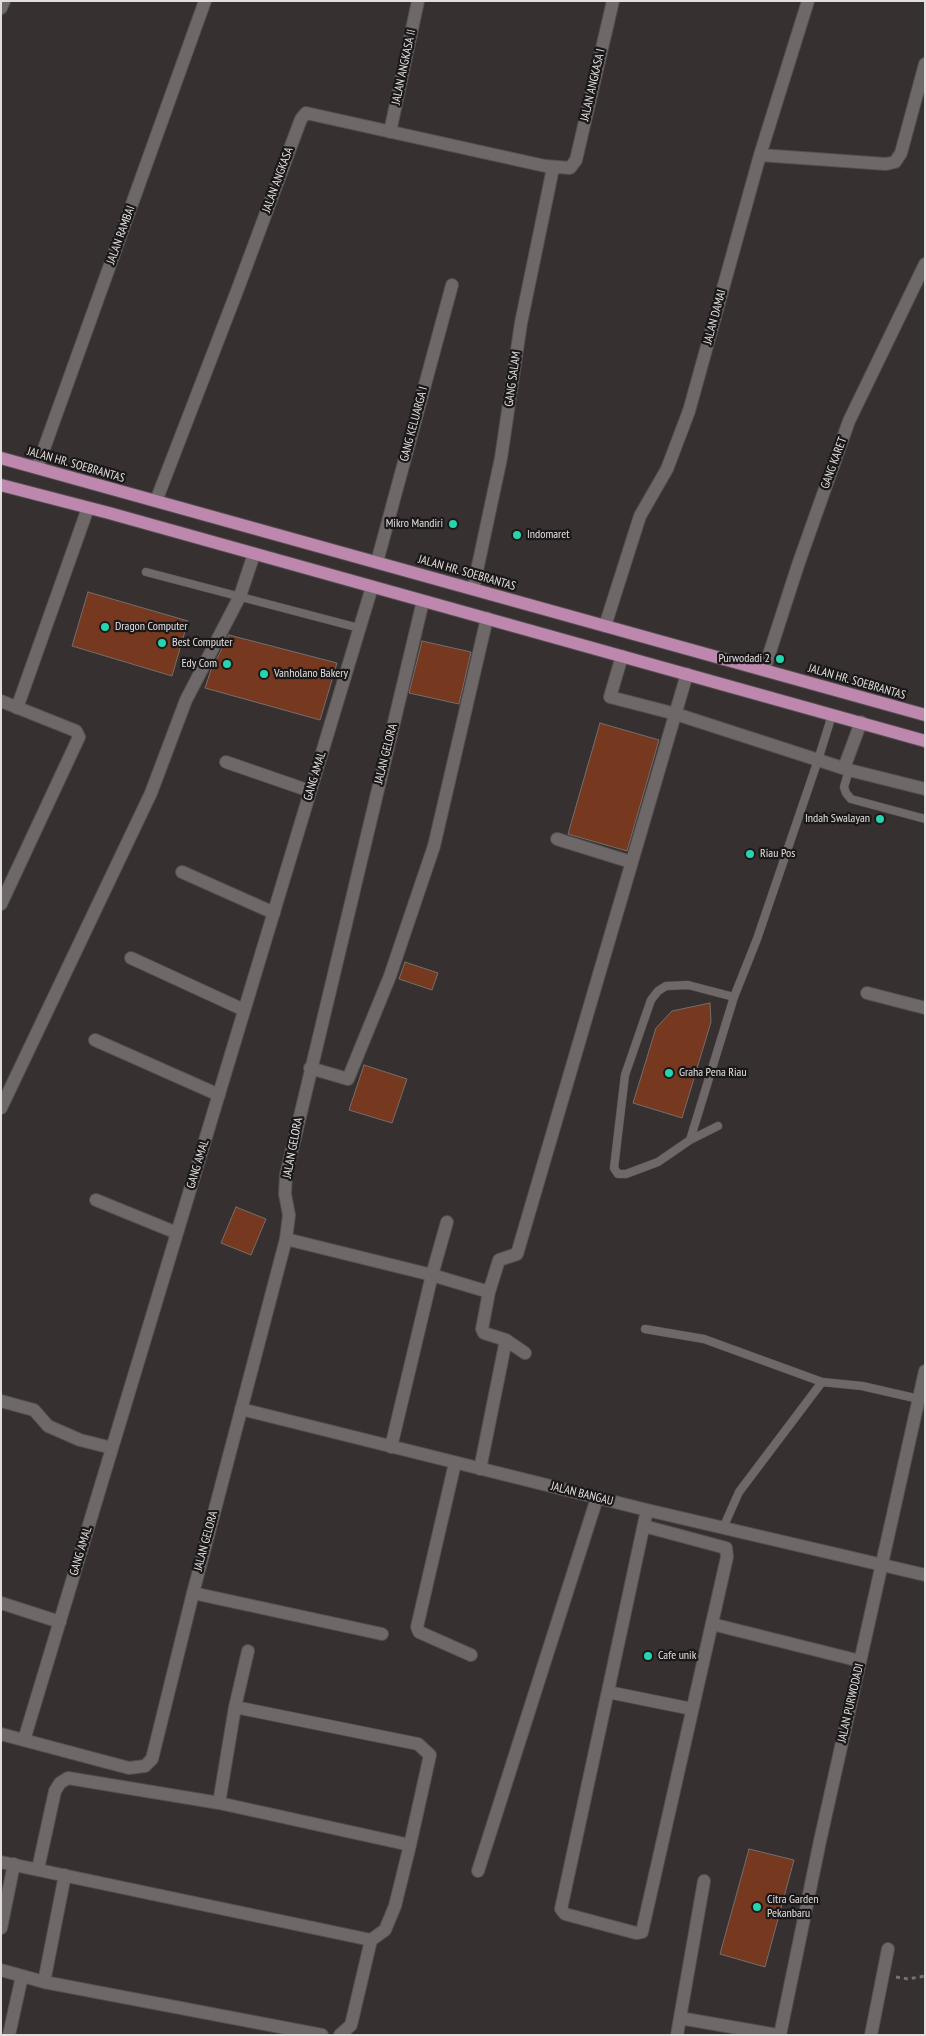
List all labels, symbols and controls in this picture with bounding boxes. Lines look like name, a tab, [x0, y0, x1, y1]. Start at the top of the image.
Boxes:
street label: JALAN ANGKASA II	[389, 28, 419, 106]
street label: JALAN ANGKASA I	[578, 47, 608, 123]
street label: JALAN ANGKASA	[260, 145, 296, 215]
street label: JALAN RAMBAI	[104, 204, 138, 266]
street label: JALAN DAMAI	[701, 288, 729, 346]
street label: GANG SALAM	[502, 350, 524, 408]
street label: GANG KELUARGA I	[397, 385, 431, 463]
street label: GANG KARET	[818, 435, 850, 491]
street label: JALAN HR. SOEBRANTAS	[26, 444, 126, 486]
place label: Mikro Mandiri	[386, 517, 443, 531]
marker: Mikro Mandiri	[447, 518, 459, 530]
place label: Indomaret	[527, 528, 570, 542]
marker: Indomaret	[511, 529, 523, 541]
street label: JALAN HR. SOEBRANTAS	[417, 552, 517, 594]
place label: Dragon Computer	[115, 620, 188, 634]
marker: Dragon Computer	[99, 621, 111, 633]
place label: Best Computer	[172, 636, 233, 650]
marker: Best Computer	[156, 637, 168, 649]
place label: Purwodadi 2	[719, 652, 770, 666]
marker: Purwodadi 2	[774, 653, 786, 665]
place label: Edy Com	[181, 657, 217, 671]
marker: Edy Com	[221, 658, 233, 670]
street label: JALAN HR. SOEBRANTAS	[807, 661, 907, 703]
place label: Vanholano Bakery	[274, 667, 348, 681]
marker: Vanholano Bakery	[258, 668, 270, 680]
street label: JALAN GELORA	[372, 722, 400, 786]
street label: GANG AMAL	[301, 750, 329, 802]
place label: Indah Swalayan	[805, 812, 870, 826]
marker: Indah Swalayan	[874, 813, 886, 825]
place label: Riau Pos	[760, 847, 795, 861]
marker: Riau Pos	[744, 848, 756, 860]
place label: Graha Pena Riau	[679, 1066, 747, 1080]
marker: Graha Pena Riau	[663, 1067, 675, 1079]
street label: JALAN GELORA	[280, 1116, 306, 1180]
street label: GANG AMAL	[184, 1138, 212, 1190]
street label: JALAN BANGAU	[549, 1479, 615, 1509]
street label: JALAN GELORA	[191, 1509, 221, 1573]
street label: GANG AMAL	[67, 1525, 95, 1577]
place label: Cafe unik	[658, 1649, 696, 1663]
marker: Cafe unik	[642, 1650, 654, 1662]
street label: JALAN PURWODADI	[835, 1662, 867, 1744]
place label: Citra Garden Pekanbaru	[767, 1893, 818, 1921]
marker: Citra Garden Pekanbaru	[751, 1901, 763, 1913]

